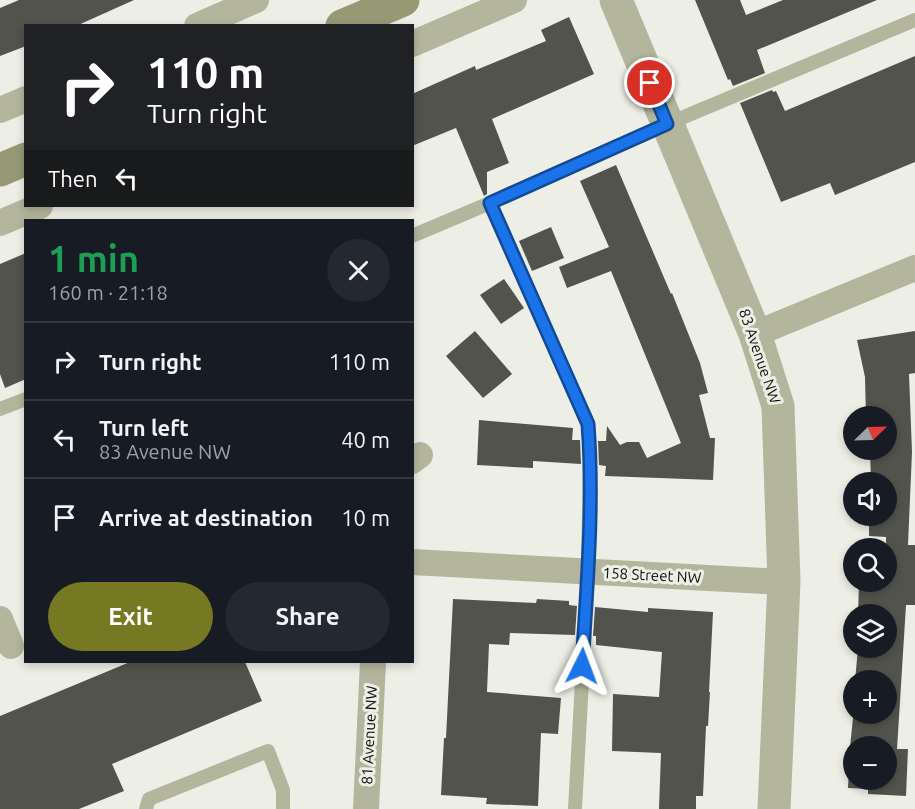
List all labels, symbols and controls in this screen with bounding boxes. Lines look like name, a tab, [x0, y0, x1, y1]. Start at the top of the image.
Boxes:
icon: right	[48, 48, 126, 126]
text: 110 m	[147, 49, 264, 96]
pin	[624, 57, 675, 108]
icon: arrive	[633, 66, 666, 99]
text: Turn right	[147, 98, 267, 128]
icon: left	[110, 162, 143, 195]
text: Then	[48, 166, 98, 191]
text: 1 min	[48, 238, 139, 279]
button: close	[327, 239, 390, 302]
text: 160 m · 21:18	[48, 281, 168, 304]
street label: 83 Avenue NW	[736, 306, 784, 406]
icon: right	[48, 345, 81, 378]
text: Turn right	[99, 349, 201, 374]
text: 110 m	[329, 349, 390, 374]
north arrow	[843, 406, 897, 460]
map controls	[843, 406, 897, 790]
text: Turn left	[99, 415, 189, 440]
icon: left	[48, 423, 81, 456]
text: 40 m	[341, 427, 390, 452]
text: 83 Avenue NW	[99, 440, 231, 463]
button: sound	[843, 472, 897, 526]
icon: arrive	[48, 501, 81, 534]
text: Arrive at destination	[99, 505, 313, 530]
text: 10 m	[341, 505, 390, 530]
button: search	[843, 538, 897, 592]
street label: 158 Street NW	[602, 564, 702, 586]
button: Exit	[48, 582, 213, 651]
button: Share	[225, 582, 390, 651]
button: layers	[843, 604, 897, 658]
position arrow	[550, 634, 614, 698]
button: +	[843, 670, 897, 724]
street label: 81 Avenue NW	[358, 685, 380, 785]
button: −	[843, 736, 897, 790]

